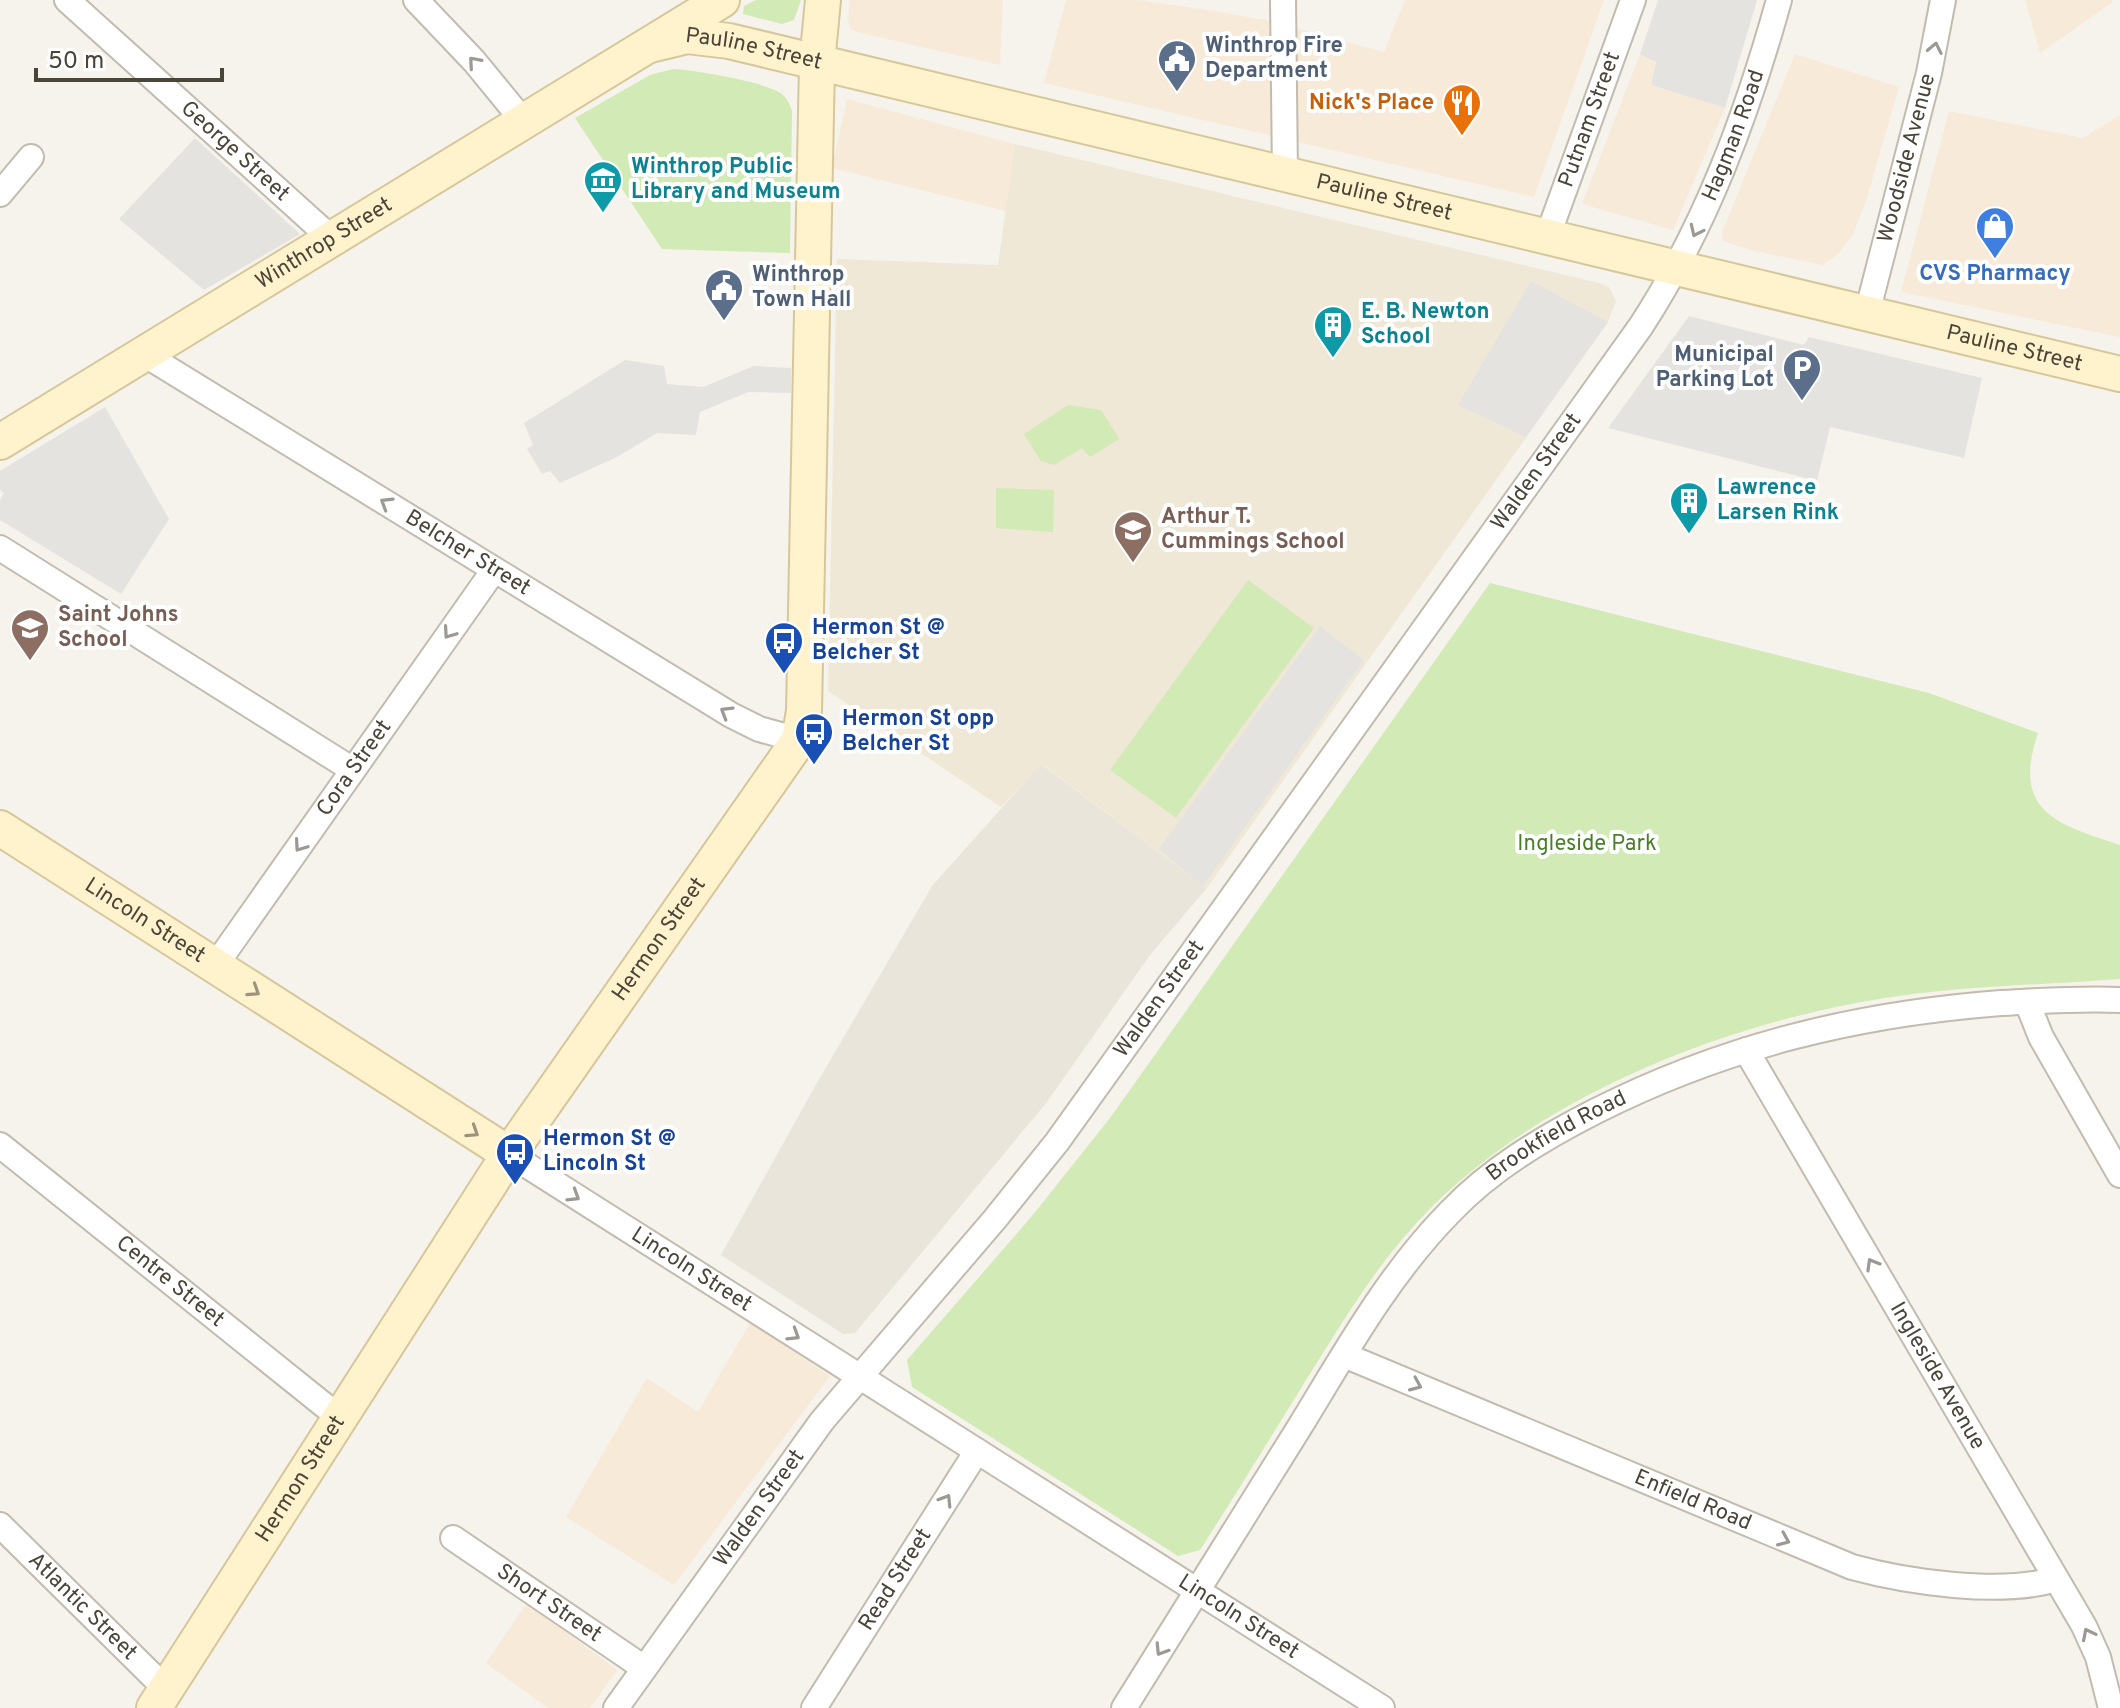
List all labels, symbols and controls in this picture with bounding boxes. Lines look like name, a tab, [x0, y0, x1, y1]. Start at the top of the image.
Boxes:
street label: Pauline Street	[684, 22, 825, 76]
scale bar	[36, 32, 222, 82]
place label: Winthrop Fire Department	[1205, 33, 1343, 85]
public building icon: Winthrop Fire Department	[1156, 38, 1198, 93]
one-way arrow	[1925, 41, 1942, 55]
text: 50 m	[48, 47, 104, 77]
street label: Putnam Street	[1553, 48, 1627, 191]
one-way arrow	[470, 56, 484, 71]
street label: Hagman Road	[1697, 67, 1771, 205]
street label: Woodside Avenue	[1872, 71, 1942, 246]
restaurant icon: Nick's Place	[1441, 82, 1483, 137]
place label: Nick's Place	[1309, 90, 1434, 117]
street label: George Street	[175, 95, 295, 207]
place label: Winthrop Public Library and Museum	[631, 154, 841, 206]
museum icon: Winthrop Public Library and Museum	[582, 159, 624, 214]
street label: Pauline Street	[1313, 169, 1455, 227]
street label: Winthrop Street	[251, 192, 397, 296]
shop icon: CVS Pharmacy	[1974, 205, 2016, 260]
one-way arrow	[1690, 223, 1706, 237]
place label: CVS Pharmacy	[1919, 261, 2071, 288]
place label: Winthrop Town Hall	[752, 262, 852, 314]
public building icon: Winthrop Town Hall	[703, 267, 745, 322]
place label: E. B. Newton School	[1361, 299, 1490, 351]
building icon: E. B. Newton School	[1312, 304, 1354, 359]
street label: Pauline Street	[1944, 319, 2085, 378]
place label: Municipal Parking Lot	[1656, 342, 1774, 394]
parking icon: Municipal Parking Lot	[1781, 347, 1823, 402]
street label: Walden Street	[1485, 408, 1588, 536]
place label: Lawrence Larsen Rink	[1717, 475, 1839, 527]
building icon: Lawrence Larsen Rink	[1668, 480, 1710, 535]
one-way arrow	[380, 497, 395, 512]
street label: Belcher Street	[400, 504, 535, 602]
place label: Arthur T. Cummings School	[1161, 504, 1345, 556]
school or university icon: Arthur T. Cummings School	[1112, 509, 1154, 564]
place label: Saint Johns School	[58, 602, 179, 654]
school or university icon: Saint Johns School	[9, 607, 51, 662]
place label: Hermon St @ Belcher St	[812, 615, 945, 667]
bus stop icon: Hermon St @ Belcher St	[763, 620, 805, 675]
one-way arrow	[445, 625, 459, 639]
one-way arrow	[720, 706, 735, 722]
place label: Hermon St opp Belcher St	[842, 706, 994, 758]
bus stop icon: Hermon St opp Belcher St	[793, 711, 835, 766]
street label: Cora Street	[311, 715, 398, 822]
park label: Ingleside Park	[1517, 831, 1657, 858]
one-way arrow	[295, 837, 310, 851]
street label: Lincoln Street	[79, 872, 210, 969]
street label: Hermon Street	[607, 872, 712, 1007]
street label: Walden Street	[1108, 935, 1210, 1063]
one-way arrow	[246, 982, 260, 997]
street label: Brookfield Road	[1481, 1085, 1631, 1187]
one-way arrow	[464, 1122, 479, 1137]
place label: Hermon St @ Lincoln St	[543, 1126, 676, 1178]
bus stop icon: Hermon St @ Lincoln St	[494, 1131, 536, 1186]
one-way arrow	[566, 1187, 580, 1202]
street label: Lincoln Street	[626, 1221, 757, 1318]
street label: Centre Street	[110, 1230, 230, 1333]
one-way arrow	[1866, 1259, 1882, 1273]
street label: Ingleside Avenue	[1883, 1297, 1991, 1455]
one-way arrow	[785, 1326, 800, 1341]
one-way arrow	[1408, 1375, 1422, 1392]
street label: Hermon Street	[250, 1411, 351, 1547]
street label: Walden Street	[708, 1444, 811, 1572]
street label: Enfield Road	[1630, 1464, 1755, 1537]
one-way arrow	[937, 1494, 952, 1509]
street label: Read Street	[853, 1523, 938, 1636]
one-way arrow	[1776, 1531, 1790, 1547]
street label: Atlantic Street	[22, 1547, 143, 1666]
street label: Short Street	[491, 1558, 607, 1648]
street label: Lincoln Street	[1173, 1569, 1304, 1665]
one-way arrow	[2082, 1627, 2097, 1642]
one-way arrow	[1155, 1641, 1170, 1655]

